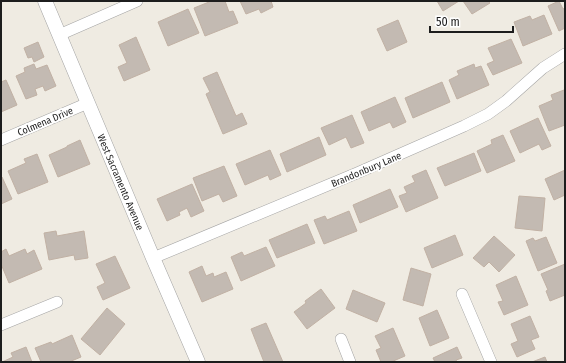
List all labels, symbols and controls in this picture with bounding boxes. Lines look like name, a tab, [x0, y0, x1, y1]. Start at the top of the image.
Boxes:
scale bar	[430, 8, 513, 34]
text: 50 m	[436, 15, 460, 29]
street label: Colmena Drive	[16, 105, 75, 139]
street label: West Sacramento Avenue	[94, 133, 146, 232]
street label: Brandonbury Lane	[330, 150, 403, 190]

